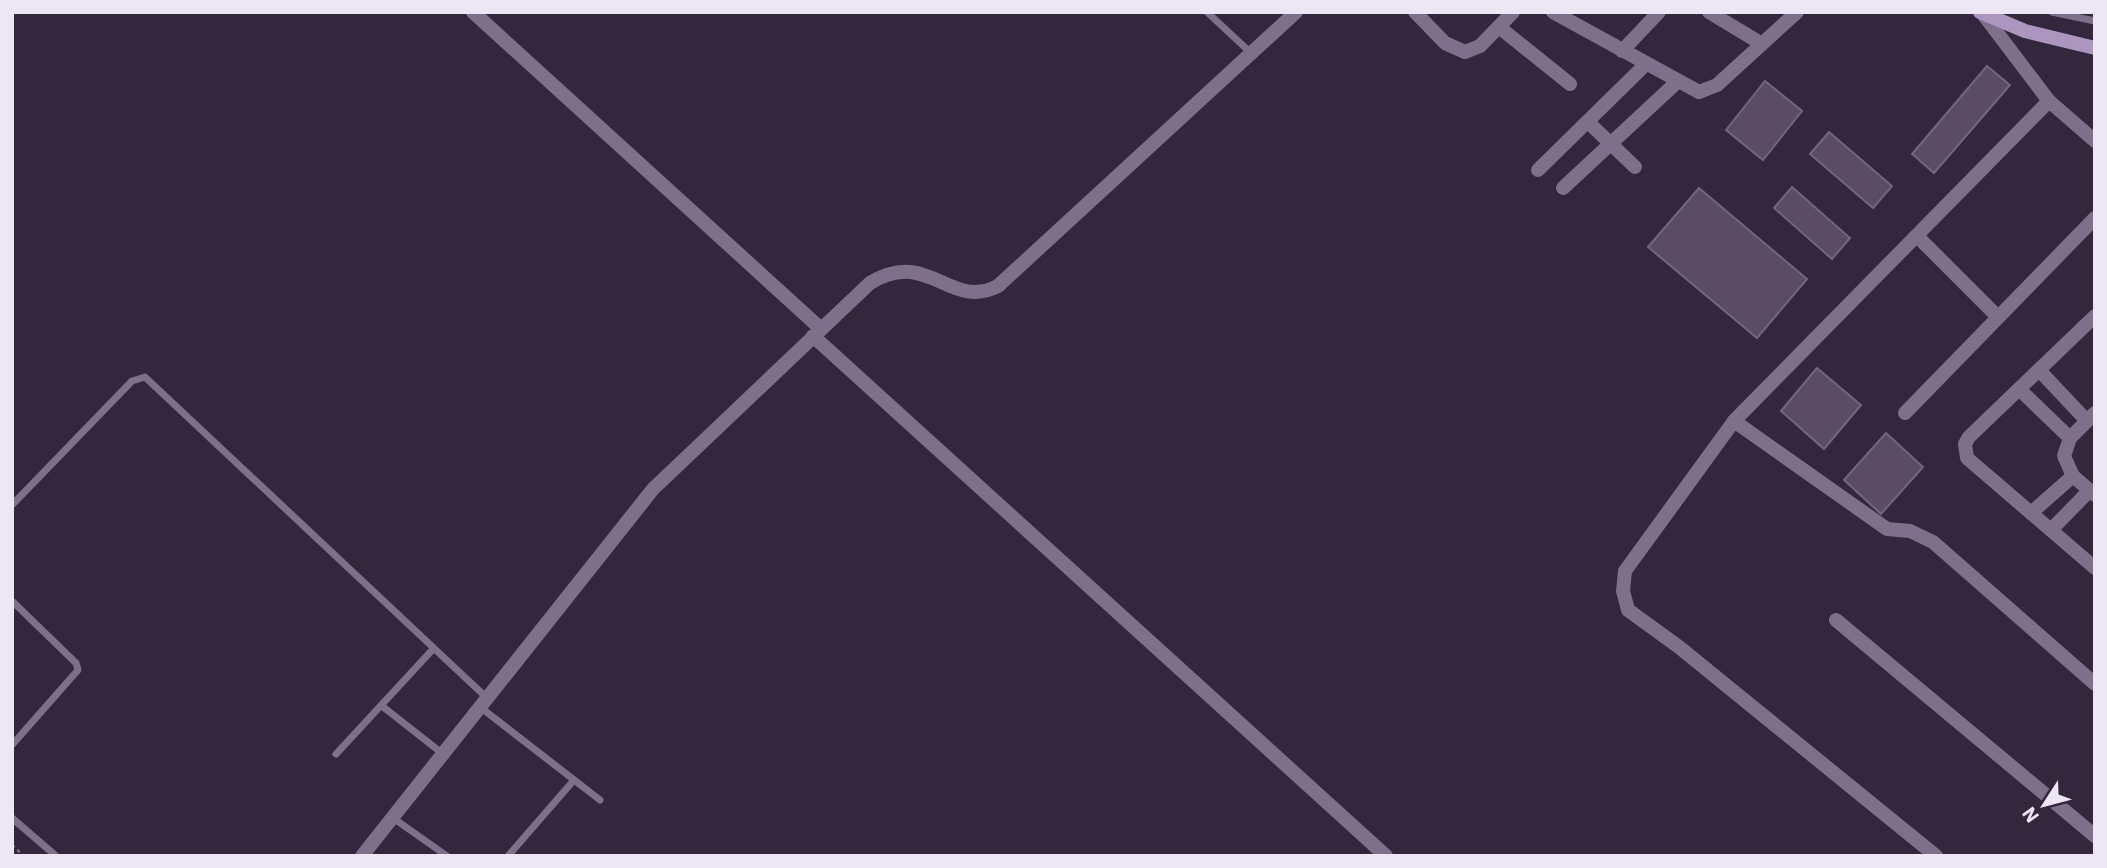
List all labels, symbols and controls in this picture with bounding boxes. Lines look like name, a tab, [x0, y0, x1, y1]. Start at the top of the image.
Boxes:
north arrow	[2009, 770, 2079, 840]
text: N	[2016, 802, 2044, 828]

